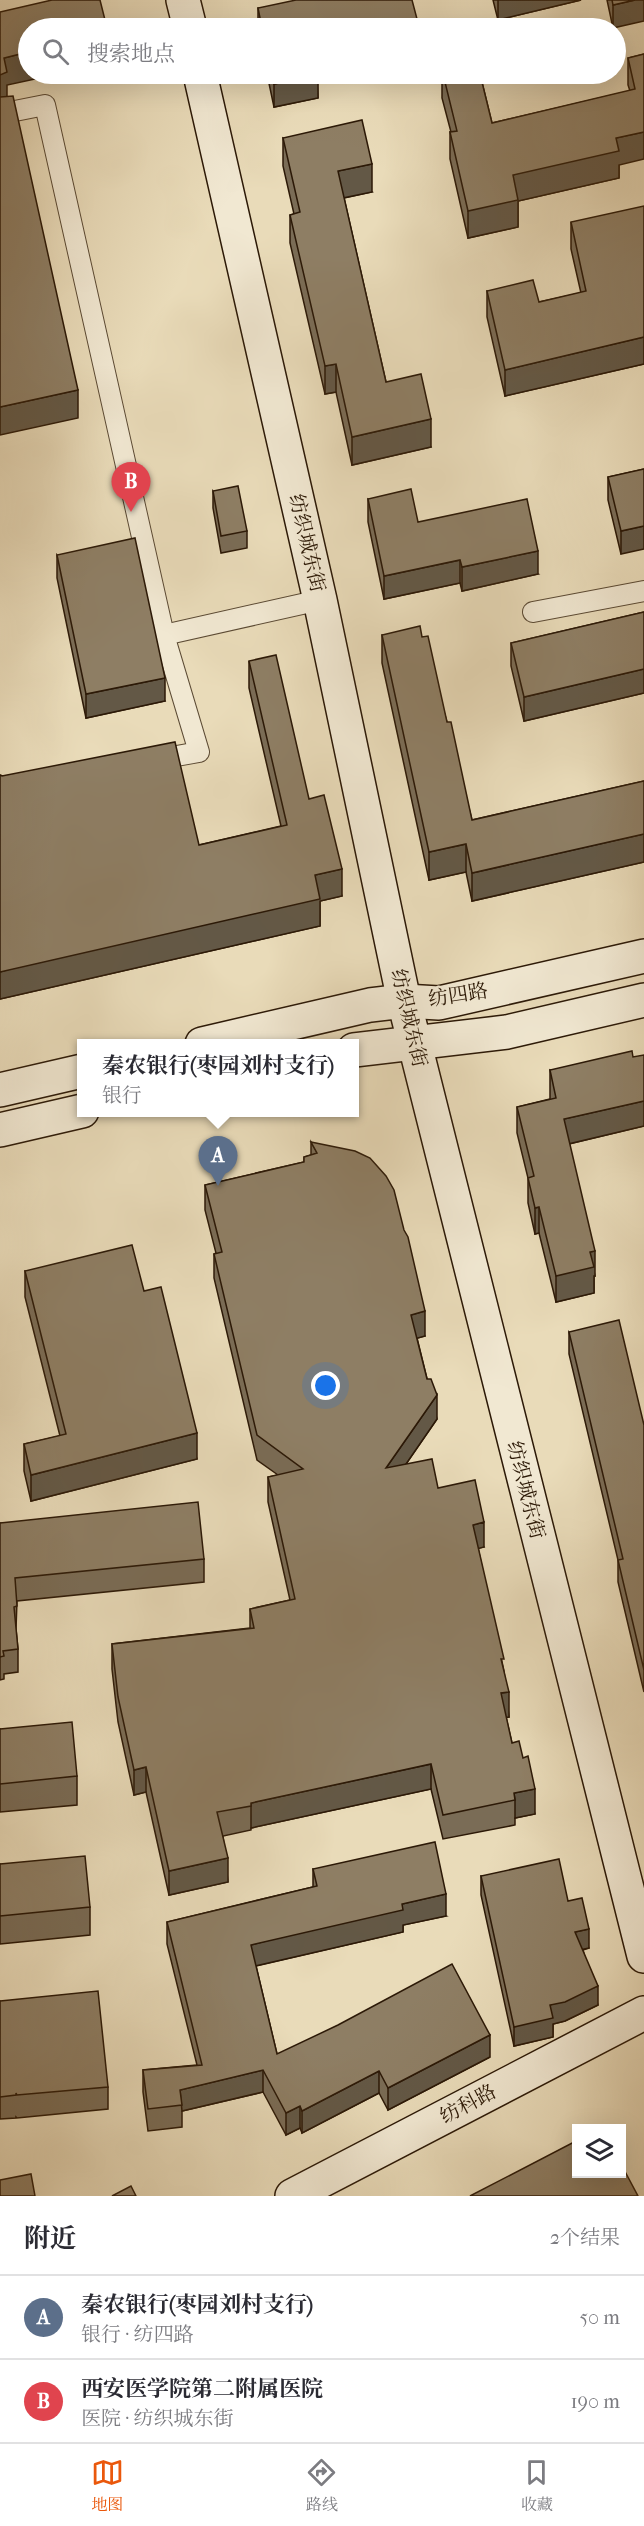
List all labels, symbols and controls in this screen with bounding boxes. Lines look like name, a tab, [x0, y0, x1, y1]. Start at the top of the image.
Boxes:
search box	[18, 18, 626, 84]
icon: search	[39, 35, 72, 68]
text: 搜索地点	[87, 41, 175, 67]
pin: B	[112, 462, 150, 512]
street label: 纺织城东街	[285, 492, 329, 594]
street label: 纺织城东街	[387, 967, 431, 1069]
street label: 纺四路	[427, 979, 489, 1011]
popup	[77, 1039, 359, 1117]
text: 秦农银行(枣园刘村支行)	[102, 1053, 334, 1079]
text: 银行	[102, 1084, 142, 1107]
pin: A	[198, 1136, 238, 1186]
your location	[311, 1371, 340, 1400]
street label: 纺织城东街	[503, 1439, 549, 1541]
street label: 纺科路	[436, 2080, 500, 2128]
map controls	[572, 2124, 626, 2178]
button: layers	[572, 2124, 626, 2178]
text: 附近	[24, 2223, 76, 2254]
text: 2个结果	[550, 2226, 620, 2249]
text: 秦农银行(枣园刘村支行)	[81, 2292, 313, 2318]
text: A	[37, 2306, 50, 2329]
text: 50 m	[579, 2306, 620, 2329]
text: 银行 · 纺四路	[81, 2323, 194, 2346]
text: 西安医学院第二附属医院	[81, 2376, 323, 2402]
text: B	[37, 2390, 50, 2413]
text: 190 m	[570, 2390, 620, 2413]
text: 医院 · 纺织城东街	[81, 2407, 234, 2430]
tab: 地图	[91, 2456, 124, 2515]
tab: 路线	[305, 2456, 338, 2515]
tab: 收藏	[520, 2456, 553, 2515]

